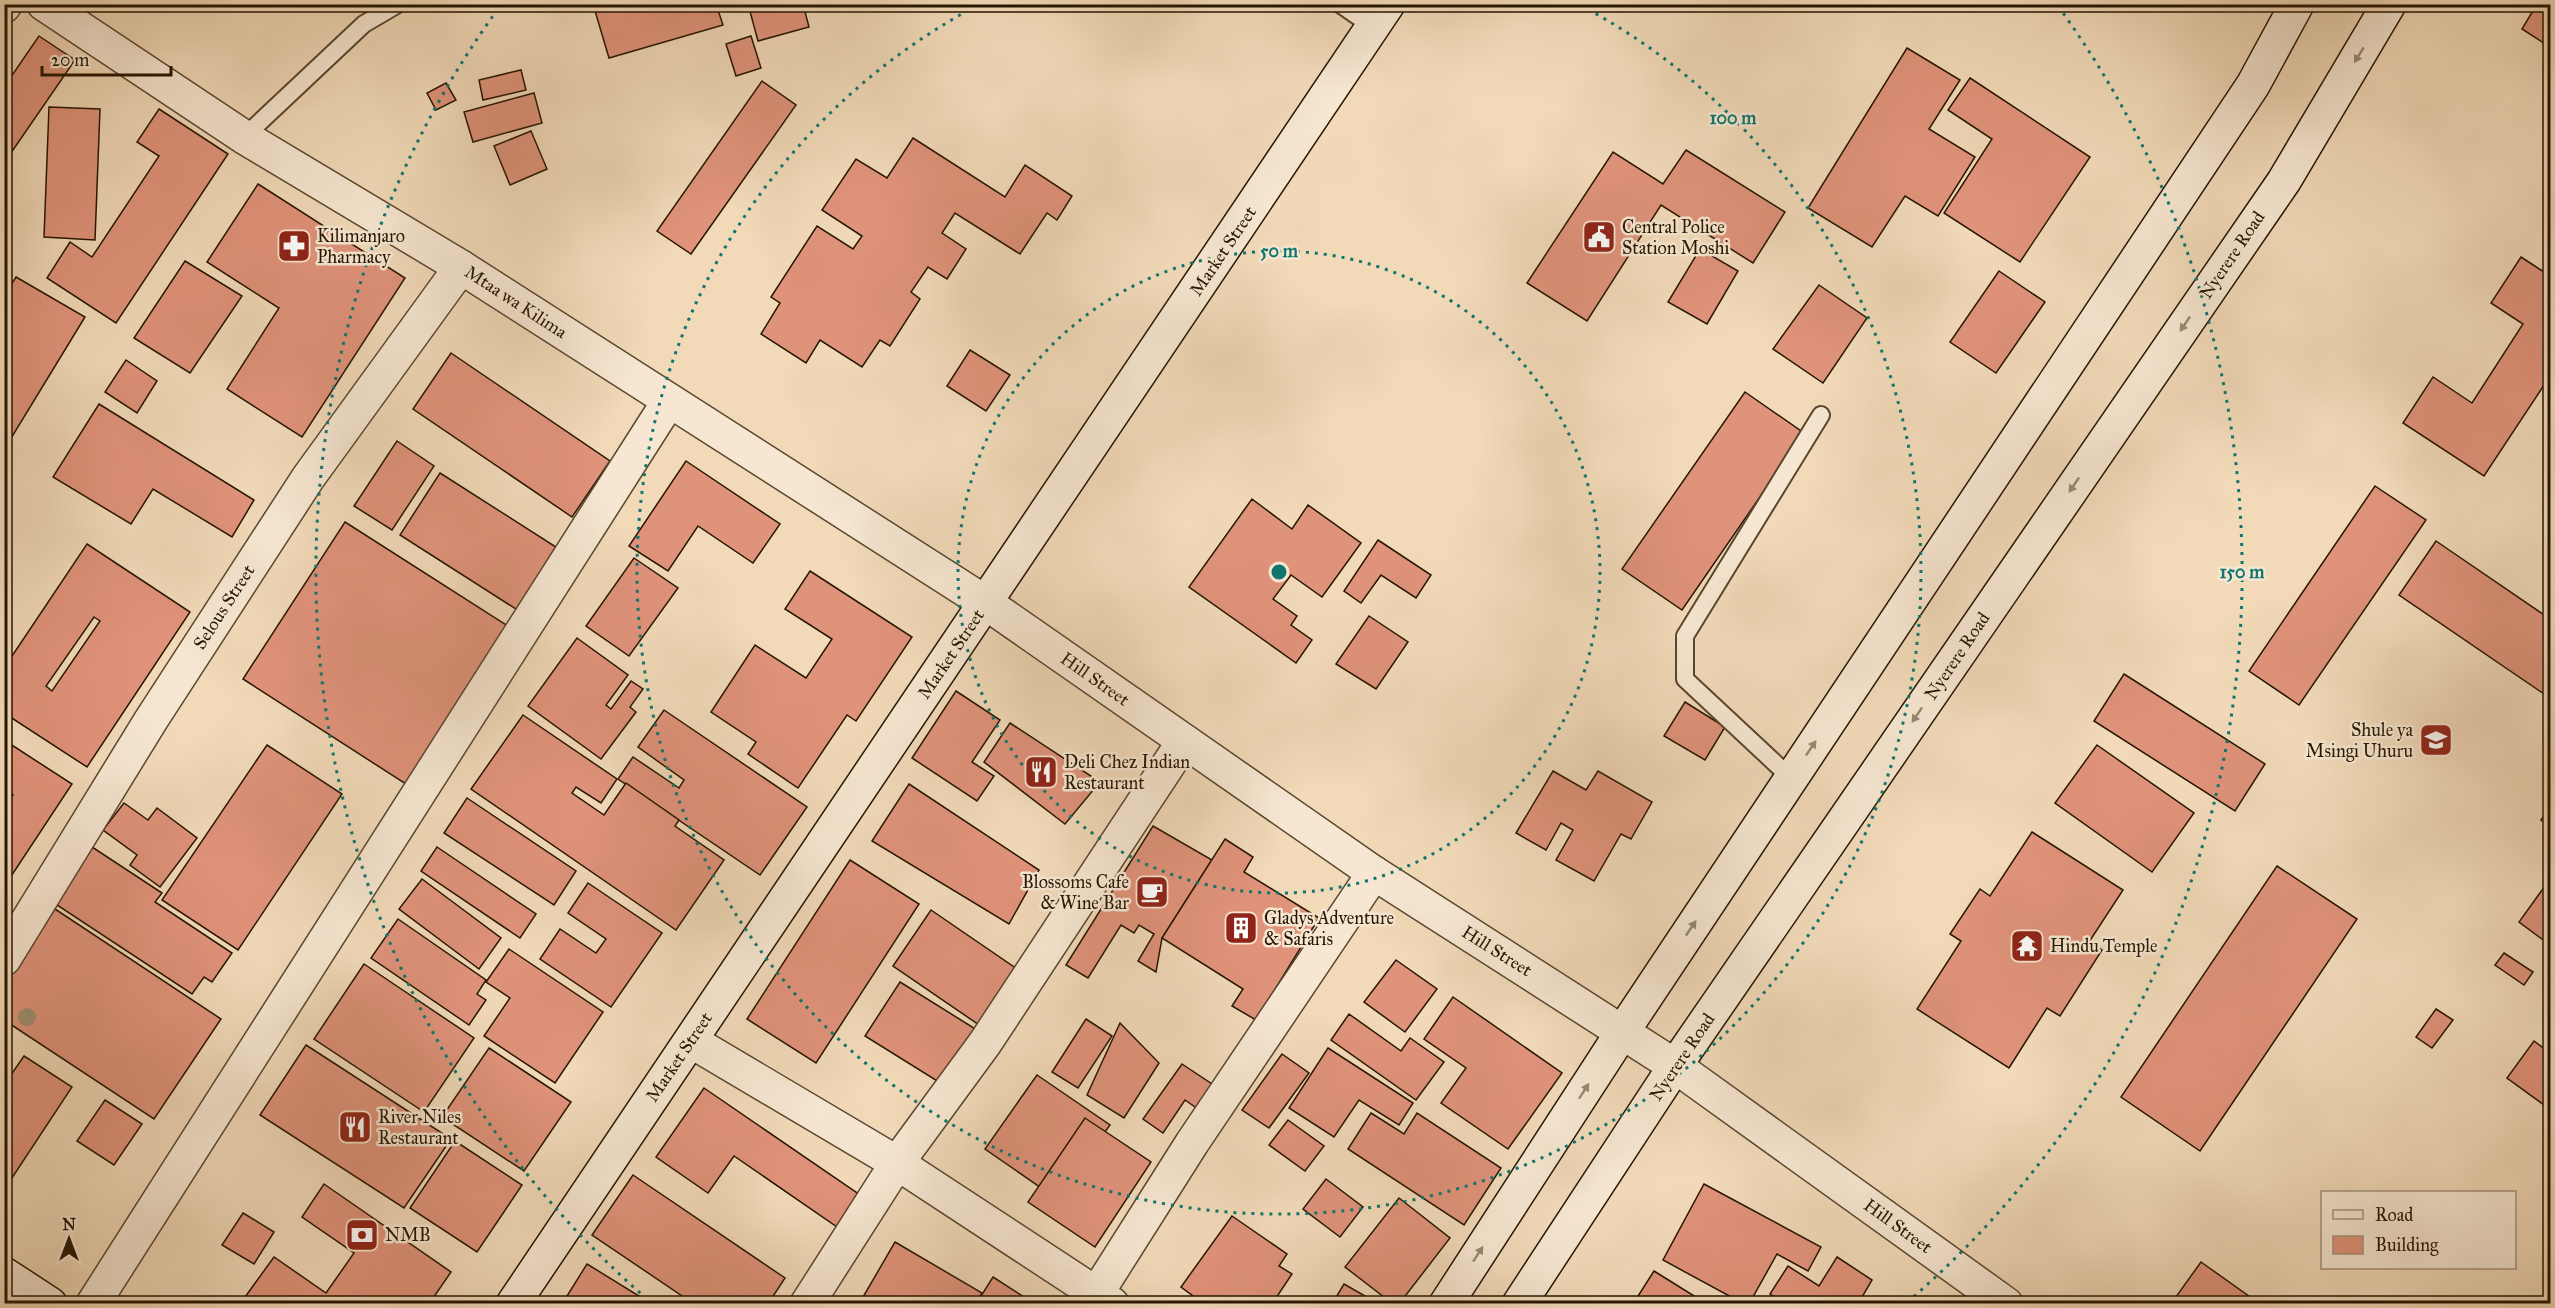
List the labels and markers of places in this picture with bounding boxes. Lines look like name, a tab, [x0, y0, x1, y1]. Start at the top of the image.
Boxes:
place label: Central Police Station Moshi	[1622, 216, 1729, 259]
public building icon: Central Police Station Moshi	[1581, 219, 1617, 255]
place label: Kilimanjaro Pharmacy	[317, 225, 405, 268]
pharmacy icon: Kilimanjaro Pharmacy	[276, 228, 312, 264]
centre of rings	[1269, 562, 1289, 582]
place label: Shule ya Msingi Uhuru	[2306, 719, 2413, 763]
school or university icon: Shule ya Msingi Uhuru	[2418, 722, 2454, 758]
place label: Deli Chez Indian Restaurant	[1064, 751, 1190, 794]
restaurant icon: Deli Chez Indian Restaurant	[1023, 754, 1059, 790]
place label: Blossoms Cafe & Wine Bar	[1022, 871, 1129, 914]
cafe icon: Blossoms Cafe & Wine Bar	[1134, 874, 1170, 910]
place label: Gladys Adventure & Safaris	[1264, 907, 1394, 950]
building icon: Gladys Adventure & Safaris	[1223, 910, 1259, 946]
temple icon: Hindu Temple	[2009, 928, 2045, 964]
place label: Hindu Temple	[2050, 935, 2157, 957]
place label: River Niles Restaurant	[378, 1106, 461, 1149]
restaurant icon: River Niles Restaurant	[337, 1109, 373, 1145]
bank icon: NMB	[344, 1217, 380, 1253]
place label: NMB	[385, 1224, 431, 1246]

